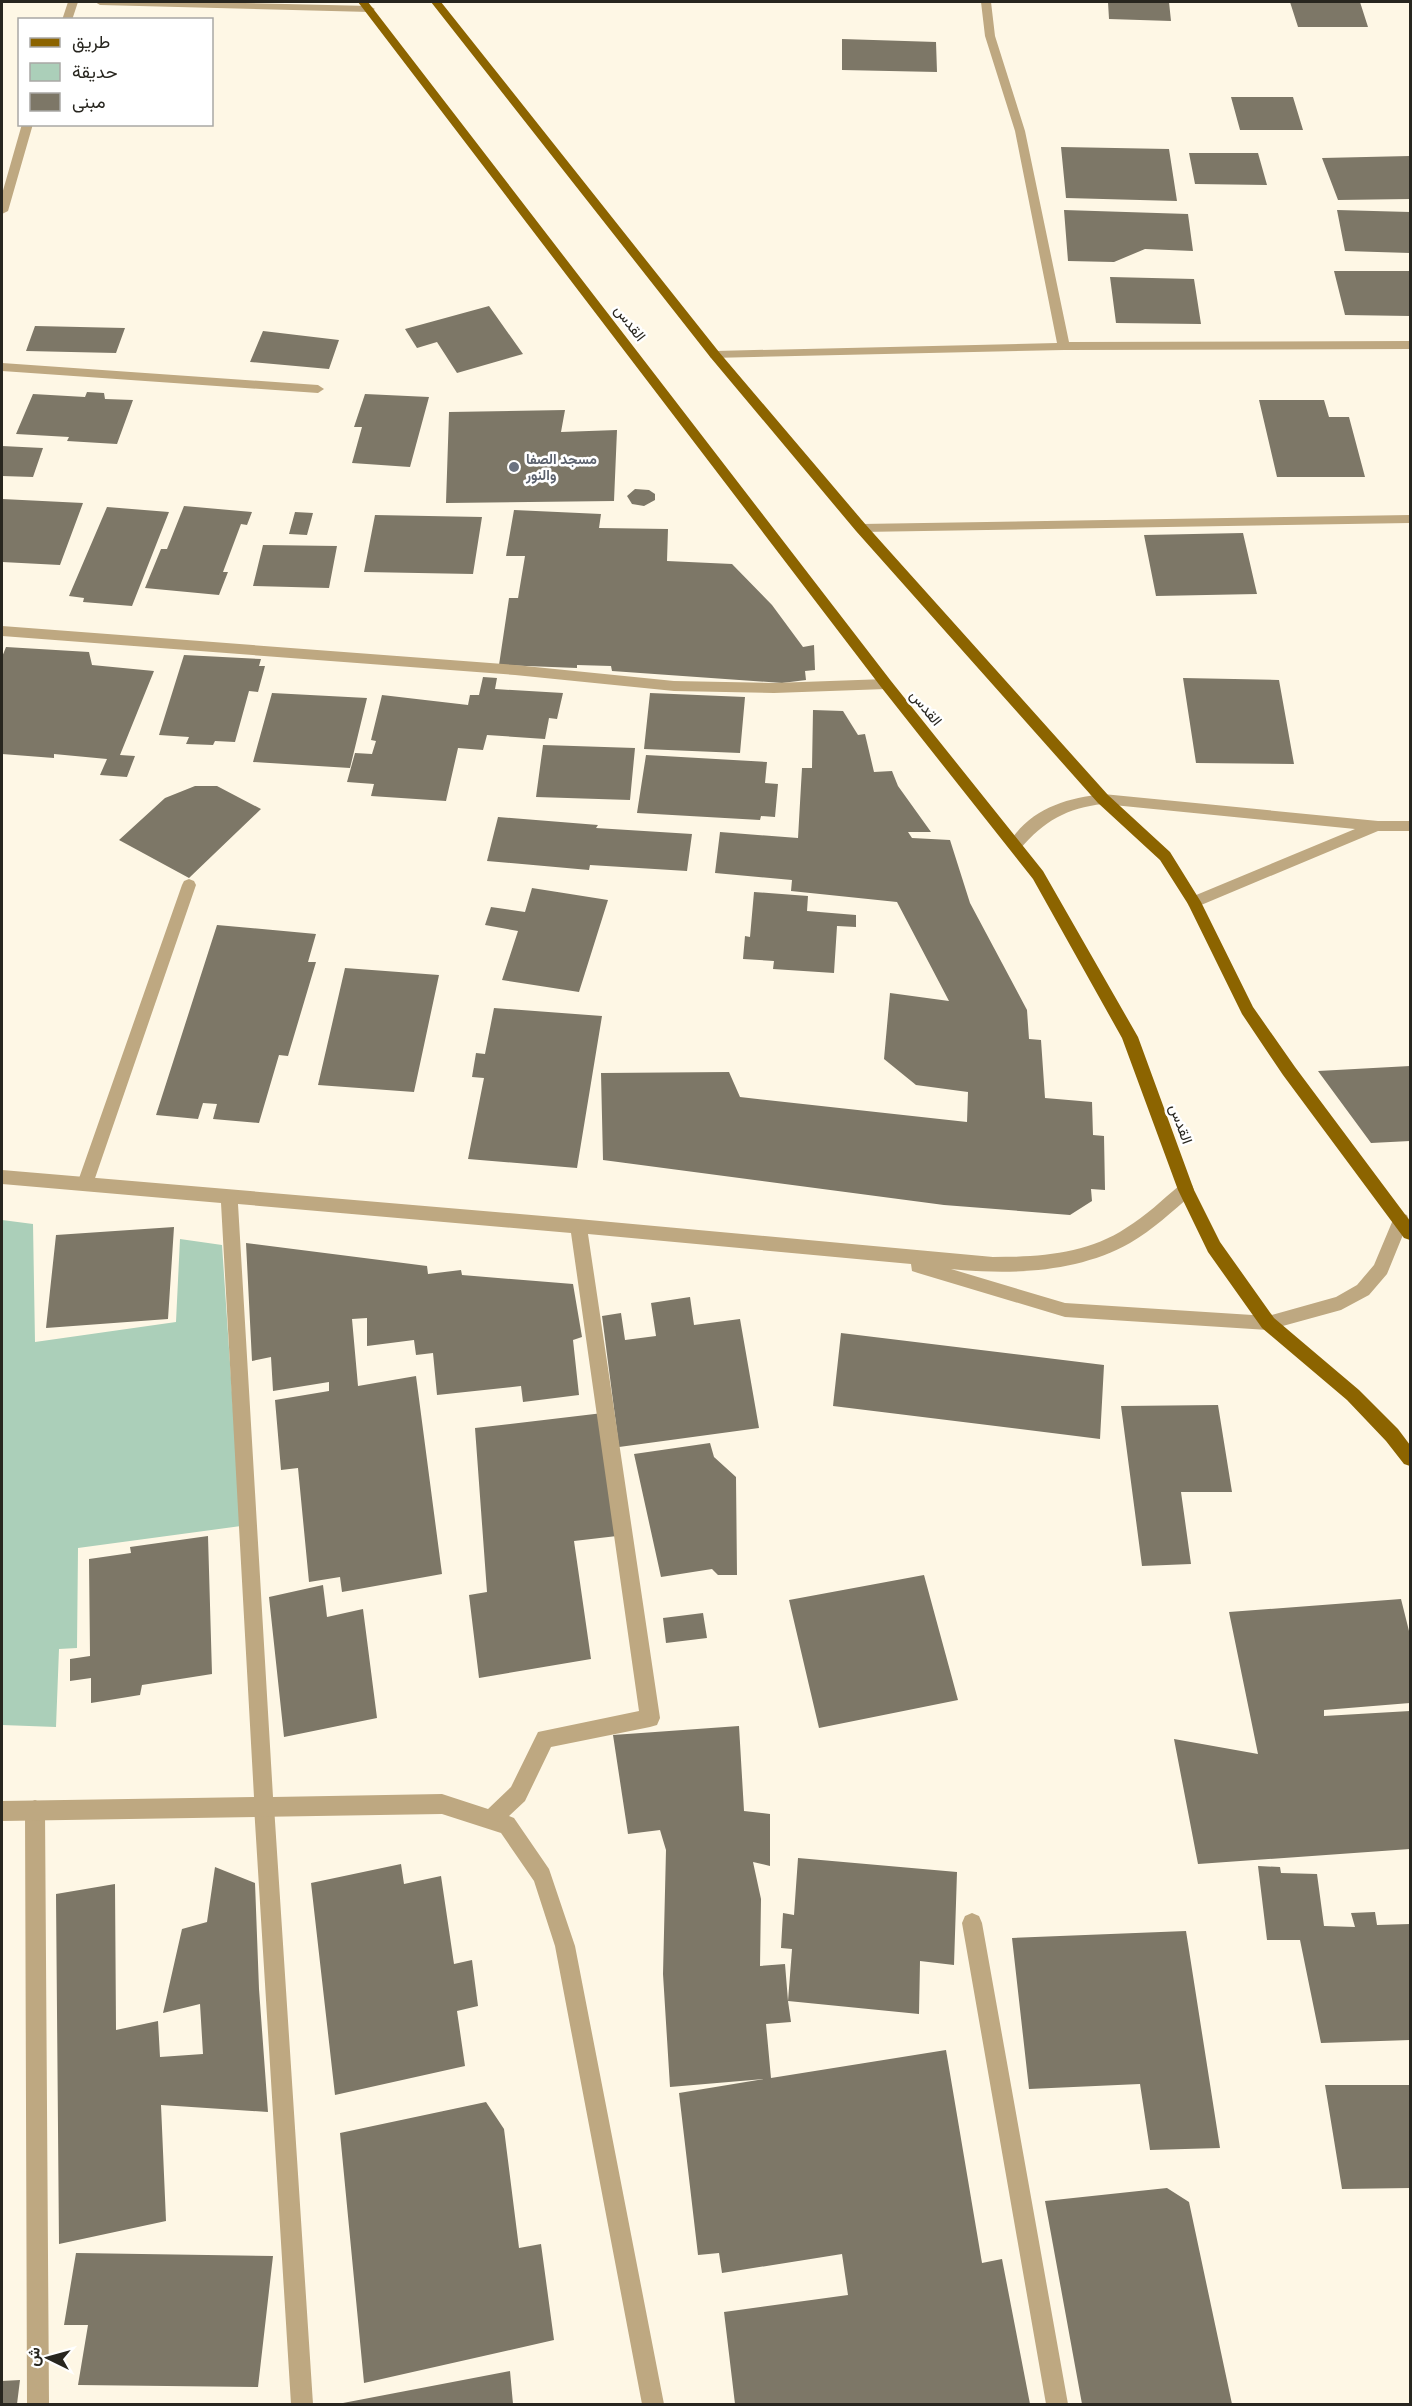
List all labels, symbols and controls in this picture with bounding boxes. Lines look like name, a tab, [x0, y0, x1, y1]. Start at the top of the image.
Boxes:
legend	[18, 18, 213, 126]
text: طريق	[72, 31, 110, 53]
text: حديقة	[72, 61, 118, 83]
text: مبنى	[72, 91, 106, 113]
street label: القدس	[610, 301, 650, 345]
place label: مسجد الصفا والنور	[525, 451, 597, 484]
marker: مسجد الصفا والنور	[507, 460, 521, 474]
street label: القدس	[905, 686, 946, 730]
street label: القدس	[1165, 1102, 1196, 1147]
north arrow	[18, 2328, 78, 2388]
text: ش	[23, 2346, 45, 2367]

